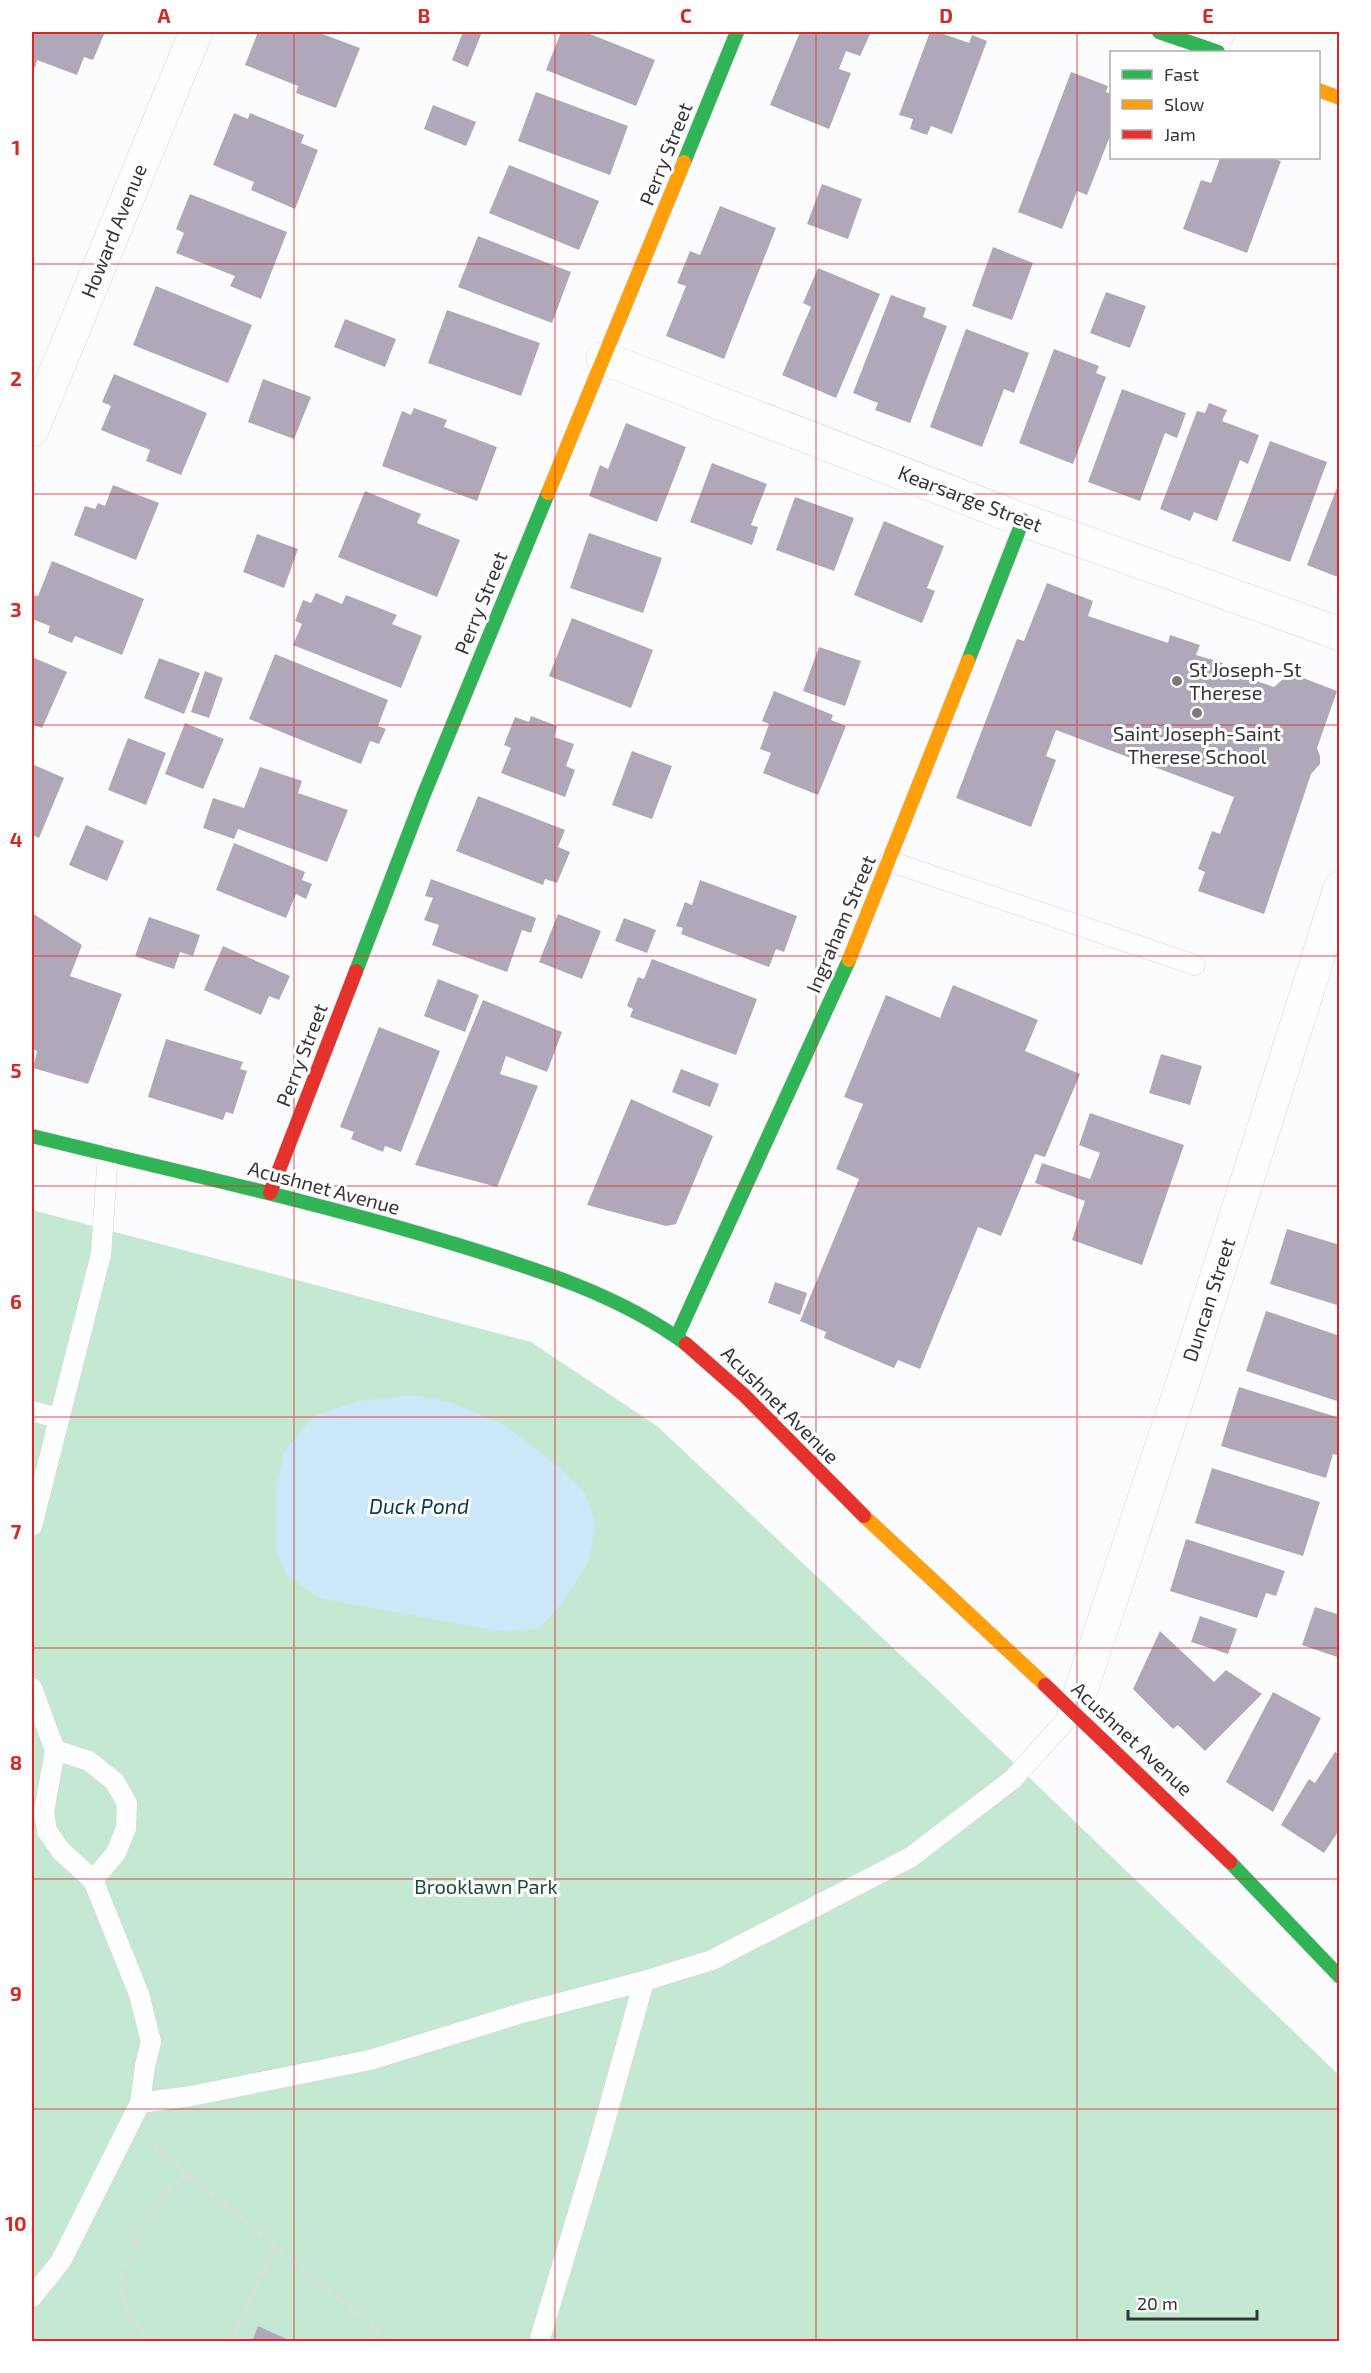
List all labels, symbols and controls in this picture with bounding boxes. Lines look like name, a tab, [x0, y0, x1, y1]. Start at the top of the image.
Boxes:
text: A	[157, 3, 171, 27]
text: B	[418, 3, 430, 27]
text: C	[680, 3, 692, 27]
text: D	[939, 3, 953, 27]
text: E	[1202, 3, 1214, 27]
legend	[1110, 51, 1320, 159]
text: Fast	[1164, 63, 1199, 85]
text: Slow	[1164, 93, 1205, 115]
street label: Perry Street	[634, 98, 697, 208]
text: Jam	[1164, 123, 1196, 145]
text: 1	[12, 135, 20, 159]
street label: Howard Avenue	[75, 160, 151, 301]
text: 2	[10, 366, 22, 390]
street label: Kearsarge Street	[895, 460, 1046, 537]
street label: Perry Street	[449, 547, 512, 657]
text: 3	[10, 597, 22, 621]
place label: St Joseph-St Therese	[1189, 657, 1302, 704]
marker: St Joseph-St Therese	[1170, 674, 1184, 688]
marker: Saint Joseph-Saint Therese School	[1190, 706, 1204, 720]
place label: Saint Joseph-Saint Therese School	[1113, 721, 1281, 768]
text: 4	[10, 827, 23, 851]
street label: Ingraham Street	[800, 851, 880, 996]
street label: Perry Street	[270, 999, 332, 1110]
text: 5	[10, 1058, 22, 1082]
street label: Acushnet Avenue	[246, 1155, 403, 1219]
street label: Duncan Street	[1177, 1234, 1239, 1365]
text: 6	[10, 1289, 22, 1313]
street label: Acushnet Avenue	[717, 1341, 844, 1468]
water label: Duck Pond	[369, 1493, 469, 1518]
text: 7	[11, 1519, 22, 1543]
street label: Acushnet Avenue	[1067, 1676, 1198, 1800]
text: 8	[10, 1750, 22, 1774]
park label: Brooklawn Park	[414, 1874, 558, 1898]
text: 9	[10, 1981, 22, 2005]
text: 10	[5, 2211, 27, 2235]
scale bar	[1128, 2283, 1257, 2321]
text: 20 m	[1137, 2292, 1178, 2314]

